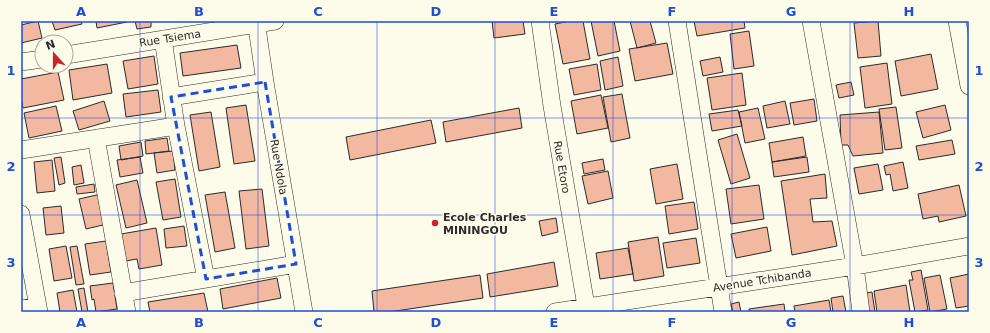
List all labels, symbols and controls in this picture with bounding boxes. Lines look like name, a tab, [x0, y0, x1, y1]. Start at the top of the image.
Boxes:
text: A	[76, 4, 86, 19]
text: B	[194, 4, 204, 19]
text: C	[313, 4, 323, 19]
text: D	[431, 4, 442, 19]
text: E	[550, 4, 558, 19]
text: F	[668, 4, 676, 19]
text: G	[786, 4, 796, 19]
text: H	[904, 4, 914, 19]
street label: Rue Tsiema	[138, 27, 202, 50]
north arrow	[34, 34, 74, 74]
text: N	[44, 37, 57, 53]
text: 1	[6, 63, 16, 78]
text: 1	[974, 63, 984, 78]
street label: Rue Ndola	[267, 138, 290, 196]
street label: Rue Etoro	[550, 140, 573, 195]
text: 2	[6, 159, 16, 174]
text: 2	[974, 159, 984, 174]
place label: Ecole Charles MININGOU	[443, 211, 527, 237]
marker: Ecole Charles MININGOU	[430, 218, 440, 228]
text: 3	[6, 255, 16, 270]
text: 3	[974, 255, 984, 270]
street label: Avenue Tchibanda	[712, 266, 812, 295]
text: A	[76, 315, 86, 330]
text: B	[194, 315, 204, 330]
text: C	[313, 315, 323, 330]
text: D	[431, 315, 442, 330]
text: E	[550, 315, 558, 330]
text: F	[668, 315, 676, 330]
text: G	[786, 315, 796, 330]
text: H	[904, 315, 914, 330]

